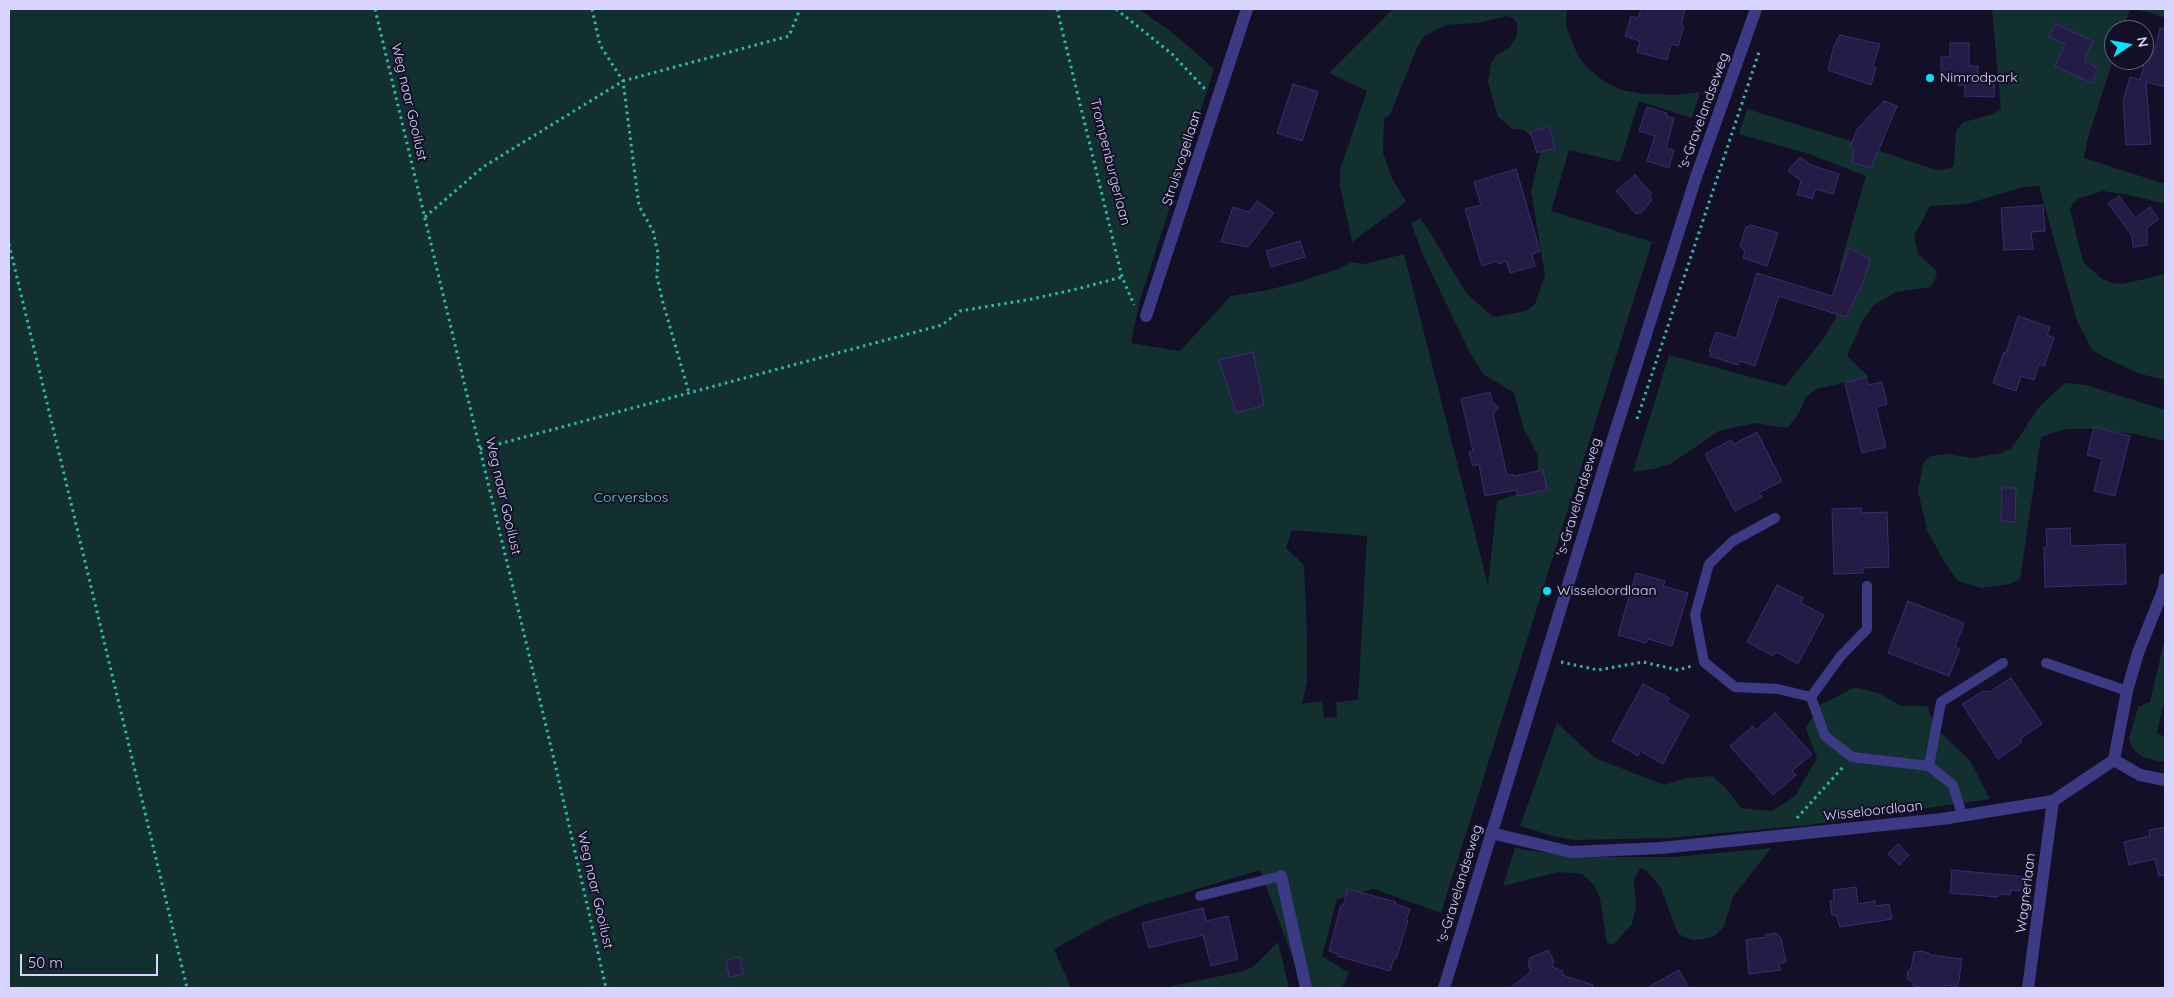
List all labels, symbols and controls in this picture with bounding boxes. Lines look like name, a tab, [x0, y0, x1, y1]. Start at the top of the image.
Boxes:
north arrow	[2104, 20, 2154, 70]
text: N	[2133, 35, 2153, 49]
street label: Weg naar Gooilust	[387, 42, 431, 162]
street label: 's-Gravelandseweg	[1675, 50, 1733, 172]
place label: Nimrodpark	[1940, 70, 2018, 86]
marker: Nimrodpark	[1924, 72, 1936, 84]
street label: Trompenburgerlaan	[1086, 97, 1134, 227]
street label: Struisvogellaan	[1159, 108, 1205, 208]
street label: Weg naar Gooilust	[481, 436, 525, 556]
street label: 's-Gravelandseweg	[1553, 436, 1605, 558]
park label: Corversbos	[594, 490, 668, 506]
place label: Wisseloordlaan	[1557, 583, 1657, 599]
marker: Wisseloordlaan	[1541, 585, 1553, 597]
street label: Wisseloordlaan	[1823, 797, 1923, 825]
street label: 's-Gravelandseweg	[1434, 823, 1486, 945]
street label: Weg naar Gooilust	[573, 830, 617, 950]
street label: Wagnerlaan	[2013, 852, 2039, 934]
scale bar	[22, 944, 160, 976]
text: 50 m	[28, 953, 63, 972]

